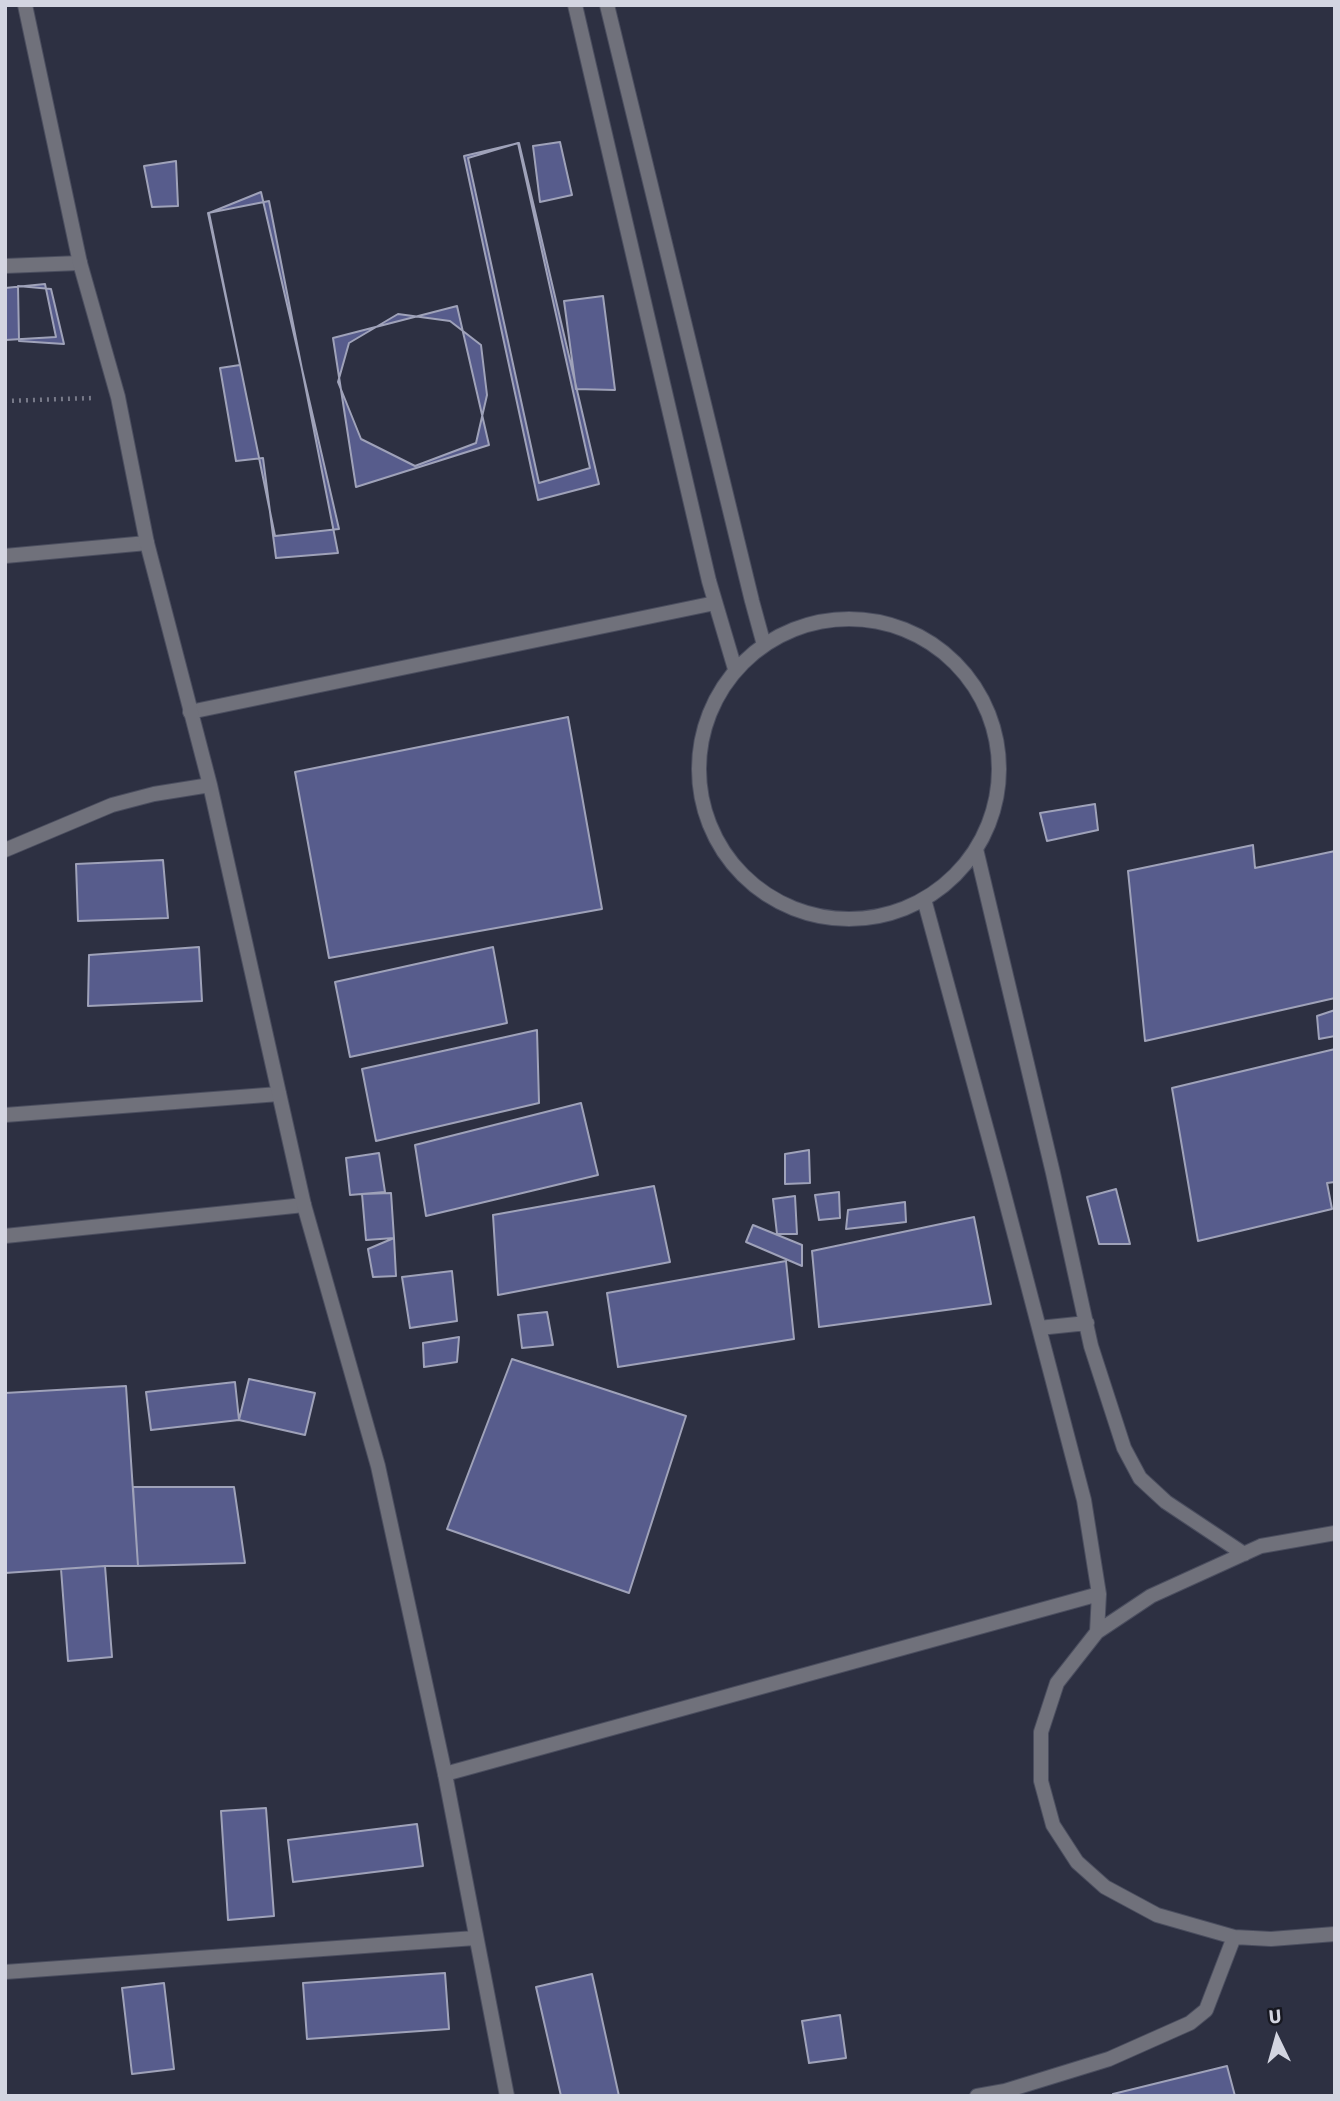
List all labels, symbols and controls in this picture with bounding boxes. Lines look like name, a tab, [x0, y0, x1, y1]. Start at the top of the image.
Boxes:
north arrow	[1242, 2003, 1312, 2073]
text: U	[1268, 2005, 1283, 2030]

